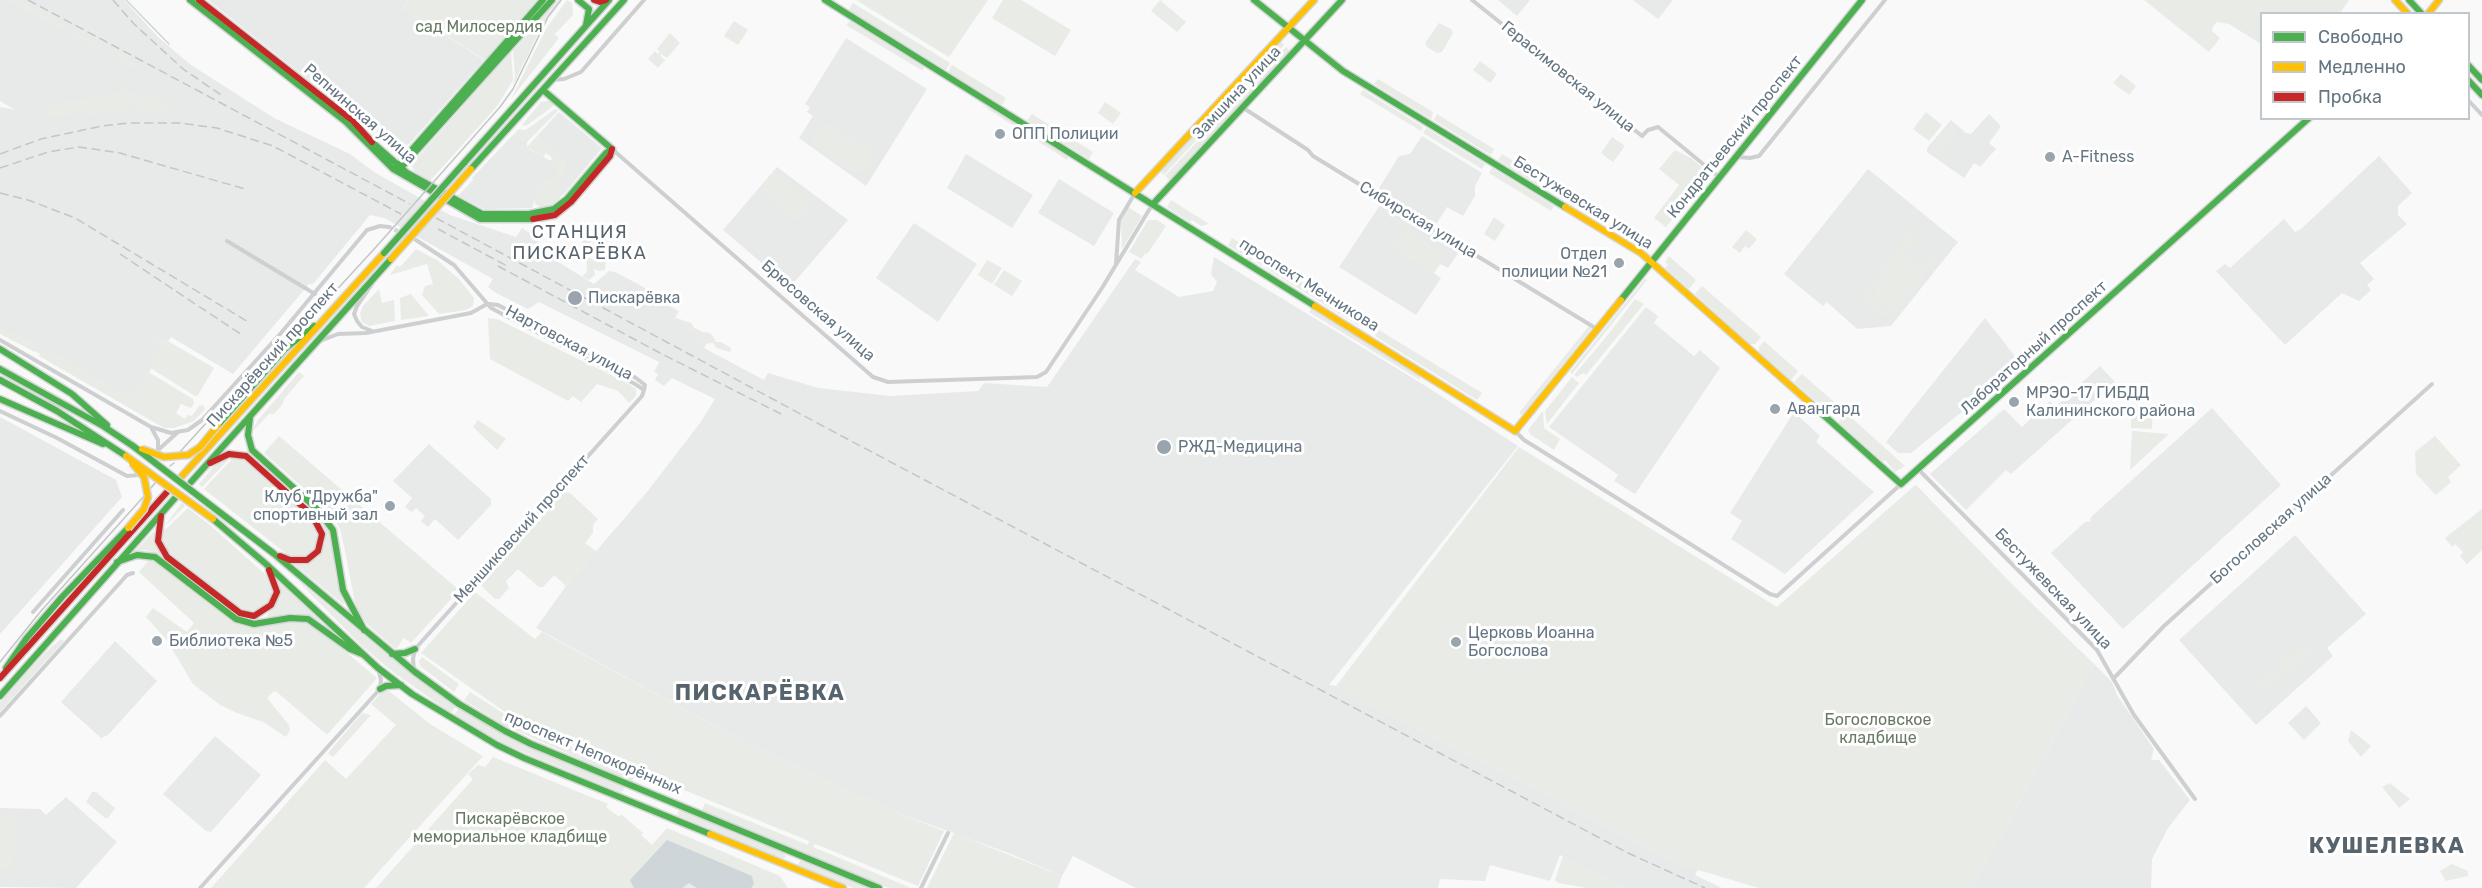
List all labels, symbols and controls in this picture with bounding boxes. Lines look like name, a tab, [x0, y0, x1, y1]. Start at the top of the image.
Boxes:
legend	[2260, 12, 2470, 120]
park label: сад Милосердия	[415, 17, 543, 37]
street label: Герасимовская улица	[1497, 17, 1639, 137]
text: Свободно	[2318, 26, 2403, 48]
street label: Замшина улица	[1189, 42, 1285, 144]
street label: Кондратьевский проспект	[1663, 52, 1807, 222]
text: Медленно	[2318, 56, 2406, 78]
street label: Репнинская улица	[300, 60, 420, 168]
text: Пробка	[2318, 86, 2382, 108]
place label: ОПП Полиции	[1012, 124, 1118, 144]
marker: ОПП Полиции	[993, 127, 1007, 141]
place label: A-Fitness	[2062, 147, 2134, 167]
marker: A-Fitness	[2043, 150, 2057, 164]
street label: Бестужевская улица	[1510, 152, 1656, 254]
street label: Сибирская улица	[1356, 177, 1480, 263]
district label: СТАНЦИЯ ПИСКАРЁВКА	[513, 222, 647, 264]
street label: проспект Мечникова	[1236, 234, 1382, 336]
place label: Отдел полиции №21	[1501, 244, 1607, 282]
street label: Брюсовская улица	[757, 256, 879, 366]
marker: Отдел полиции №21	[1612, 256, 1626, 270]
street label: Лабораторный проспект	[1957, 277, 2111, 419]
street label: Пискарёвский проспект	[203, 279, 343, 431]
place label: Пискарёвка	[588, 288, 680, 308]
marker: Пискарёвка	[566, 289, 584, 307]
street label: Нартовская улица	[502, 301, 636, 385]
place label: МРЭО-17 ГИБДД Калининского района	[2026, 383, 2195, 421]
marker: МРЭО-17 ГИБДД Калининского района	[2007, 395, 2021, 409]
place label: Авангард	[1787, 399, 1860, 419]
marker: Авангард	[1768, 402, 1782, 416]
place label: РЖД-Медицина	[1178, 437, 1302, 457]
marker: РЖД-Медицина	[1155, 438, 1173, 456]
street label: Меншиковский проспект	[450, 451, 594, 607]
street label: Богословская улица	[2206, 470, 2336, 588]
place label: Клуб "Дружба" спортивный зал	[253, 487, 378, 525]
marker: Клуб "Дружба" спортивный зал	[383, 499, 397, 513]
street label: Бестужевская улица	[1990, 525, 2116, 653]
place label: Церковь Иоанна Богослова	[1468, 623, 1595, 661]
place label: Библиотека №5	[169, 631, 293, 651]
marker: Библиотека №5	[150, 634, 164, 648]
marker: Церковь Иоанна Богослова	[1449, 635, 1463, 649]
district label: ПИСКАРЁВКА	[675, 681, 845, 707]
street label: проспект Непокорённых	[502, 707, 684, 799]
park label: Богословское кладбище	[1825, 710, 1931, 748]
park label: Пискарёвское мемориальное кладбище	[413, 809, 607, 847]
district label: КУШЕЛЕВКА	[2309, 834, 2465, 860]

